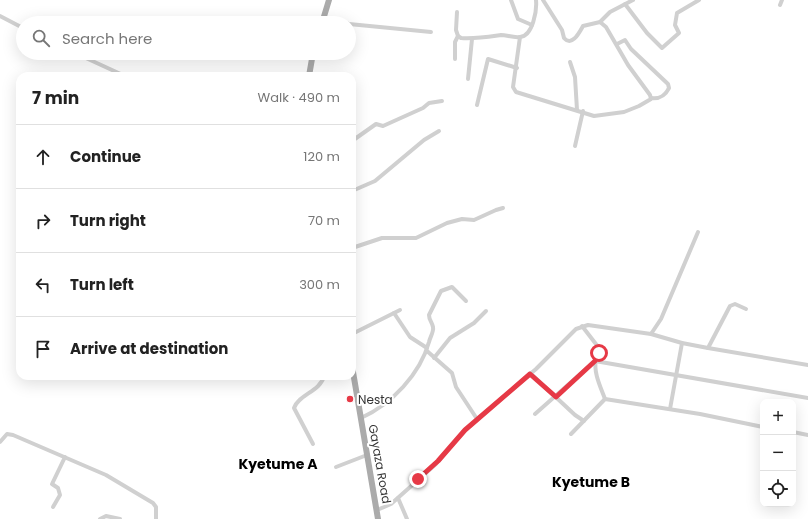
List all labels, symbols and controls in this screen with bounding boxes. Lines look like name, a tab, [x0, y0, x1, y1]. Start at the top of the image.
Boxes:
search box	[16, 16, 356, 60]
icon: search	[30, 27, 52, 49]
text: Search here	[62, 28, 152, 49]
text: 7 min	[32, 86, 79, 110]
text: Walk · 490 m	[258, 88, 340, 107]
icon: ahead	[32, 146, 54, 168]
text: Continue	[70, 146, 141, 167]
text: 120 m	[303, 147, 340, 166]
icon: right	[32, 210, 54, 232]
text: Turn right	[70, 210, 146, 231]
text: 70 m	[308, 211, 340, 230]
icon: left	[32, 274, 54, 296]
text: Turn left	[70, 274, 134, 295]
text: 300 m	[299, 275, 340, 294]
icon: arrive	[32, 338, 54, 360]
text: Arrive at destination	[70, 338, 228, 359]
route start	[590, 344, 608, 362]
place label: Nesta	[358, 391, 393, 408]
marker: Nesta	[345, 394, 355, 404]
map controls	[760, 399, 796, 507]
button: +	[760, 399, 796, 435]
street label: Gayaza Road	[365, 423, 395, 505]
button: −	[760, 435, 796, 471]
district label: Kyetume A	[238, 454, 318, 474]
route end	[409, 470, 427, 488]
button: locate	[760, 471, 796, 507]
district label: Kyetume B	[552, 472, 630, 492]

